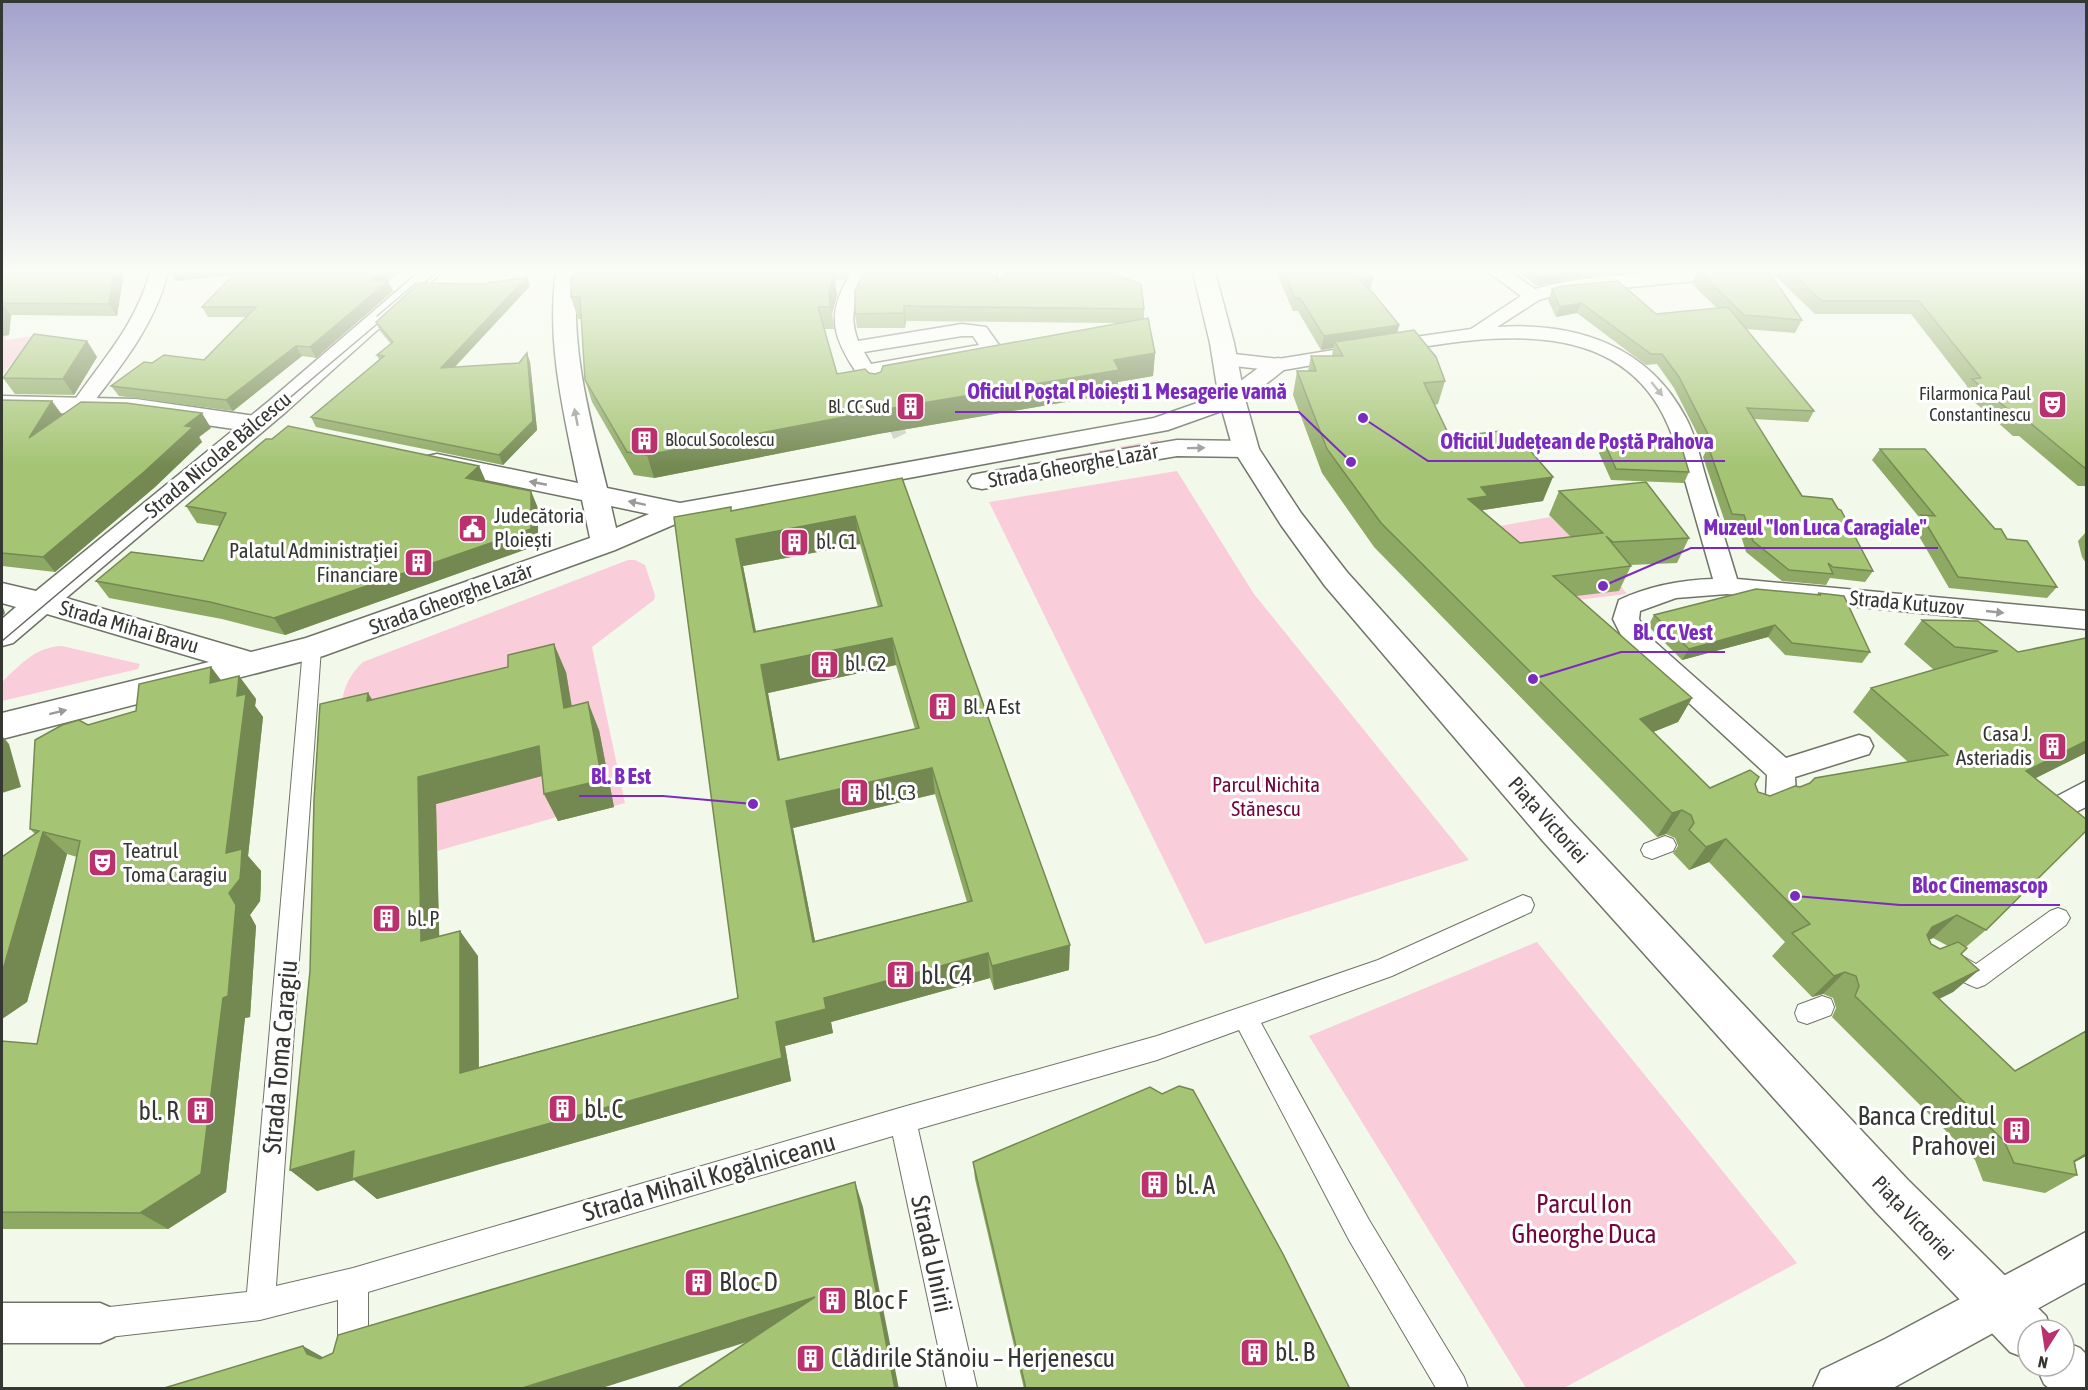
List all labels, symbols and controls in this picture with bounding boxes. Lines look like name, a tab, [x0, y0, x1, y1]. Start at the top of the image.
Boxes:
callout: Oficiul Poștal Ploiești 1 Mesagerie vamă	[955, 372, 1299, 412]
text: Oficiul Poștal Ploiești 1 Mesagerie vamă	[967, 378, 1287, 405]
one-way arrow	[1651, 381, 1664, 397]
place label: Filarmonica Paul Constantinescu	[1919, 383, 2031, 425]
street label: Strada Nicolae Bălcescu	[139, 386, 295, 522]
theatre icon: Filarmonica Paul Constantinescu	[2036, 388, 2068, 420]
building icon: Bl. CC Sud	[895, 391, 927, 423]
place label: Bl. CC Sud	[828, 396, 890, 417]
one-way arrow	[571, 407, 580, 426]
callout: Oficiul Județean de Poștă Prahova	[1428, 421, 1725, 461]
building icon: Blocul Socolescu	[628, 424, 660, 456]
text: Oficiul Județean de Poștă Prahova	[1440, 428, 1714, 455]
place label: Blocul Socolescu	[665, 429, 775, 450]
street label: Strada Gheorghe Lazăr	[986, 438, 1160, 492]
one-way arrow	[1186, 443, 1205, 453]
one-way arrow	[528, 477, 547, 487]
one-way arrow	[628, 498, 647, 507]
place label: Judecătoria Ploiești	[494, 503, 584, 551]
callout: Muzeul "Ion Luca Caragiale"	[1691, 508, 1938, 548]
public building icon: Judecătoria Ploiești	[457, 512, 489, 544]
text: Muzeul "Ion Luca Caragiale"	[1703, 514, 1927, 540]
building icon: bl. C1	[779, 526, 811, 558]
place label: bl. C1	[816, 529, 857, 553]
place label: Palatul Administraţiei Financiare	[229, 538, 398, 586]
building icon: Palatul Administraţiei Financiare	[403, 547, 435, 579]
street label: Strada Gheorghe Lazăr	[366, 557, 536, 639]
street label: Strada Kutuzov	[1849, 585, 1966, 619]
street label: Strada Mihai Bravu	[57, 595, 202, 657]
one-way arrow	[1985, 607, 2004, 617]
callout: Bl. CC Vest	[1621, 612, 1725, 652]
text: Bl. CC Vest	[1633, 619, 1714, 645]
building icon: bl. C2	[808, 648, 840, 680]
place label: bl. C2	[845, 651, 886, 675]
building icon: Bl. A Est	[926, 691, 958, 723]
place label: Bl. A Est	[963, 694, 1021, 718]
one-way arrow	[49, 707, 67, 717]
place label: Casa J. Asteriadis	[1956, 721, 2032, 769]
building icon: Casa J. Asteriadis	[2037, 730, 2069, 762]
callout: Bl. B Est	[579, 756, 663, 796]
text: Bl. B Est	[591, 763, 652, 789]
street label: Piața Victoriei	[1504, 771, 1594, 867]
park label: Parcul Nichita Stănescu	[1212, 772, 1320, 820]
building icon: bl. C3	[838, 777, 870, 809]
place label: bl. C3	[875, 780, 916, 804]
place label: Teatrul Toma Caragiu	[123, 838, 227, 886]
theatre icon: Teatrul Toma Caragiu	[86, 847, 118, 879]
callout: Bloc Cinemascop	[1900, 865, 2060, 905]
text: Bloc Cinemascop	[1912, 872, 2048, 898]
building icon: bl. P	[370, 903, 402, 935]
place label: bl. P	[407, 906, 439, 930]
street label: Strada Toma Caragiu	[257, 959, 303, 1155]
building icon: bl. C4	[884, 959, 916, 991]
place label: bl. C4	[921, 960, 972, 990]
building icon: bl. C	[547, 1093, 579, 1125]
place label: bl. C	[584, 1094, 623, 1124]
building icon: bl. R	[184, 1095, 216, 1127]
place label: bl. R	[139, 1096, 179, 1126]
place label: Banca Creditul Prahovei	[1857, 1101, 1996, 1161]
building icon: Banca Creditul Prahovei	[2001, 1115, 2033, 1147]
street label: Strada Mihail Kogălniceanu	[579, 1127, 839, 1227]
building icon: bl. A	[1138, 1169, 1170, 1201]
place label: bl. A	[1175, 1170, 1215, 1200]
street label: Piața Victoriei	[1868, 1170, 1960, 1264]
park label: Parcul Ion Gheorghe Duca	[1511, 1189, 1657, 1249]
street label: Strada Unirii	[905, 1193, 959, 1315]
building icon: Bloc D	[682, 1266, 714, 1298]
place label: Bloc D	[719, 1267, 778, 1297]
building icon: Bloc F	[816, 1284, 848, 1316]
place label: Bloc F	[853, 1285, 908, 1315]
north arrow	[2016, 1318, 2076, 1378]
building icon: bl. B	[1238, 1336, 1270, 1368]
place label: bl. B	[1275, 1337, 1315, 1367]
building icon: Clădirile Stănoiu – Herjenescu	[794, 1342, 826, 1374]
place label: Clădirile Stănoiu – Herjenescu	[831, 1343, 1115, 1373]
text: N	[2036, 1353, 2049, 1372]

